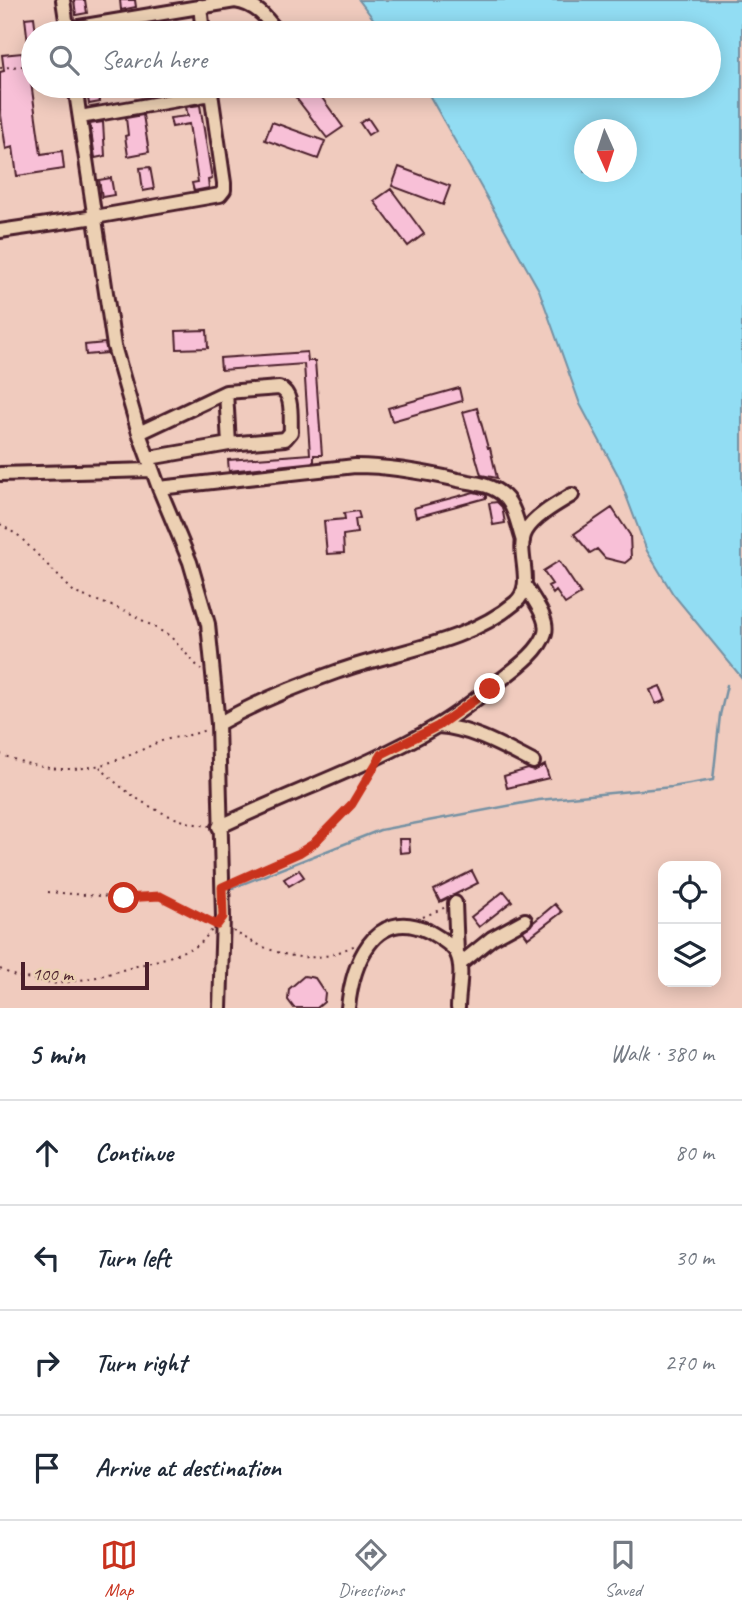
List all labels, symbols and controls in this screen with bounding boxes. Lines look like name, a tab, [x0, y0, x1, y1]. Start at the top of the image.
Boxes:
search box	[21, 21, 721, 98]
icon: search	[45, 41, 83, 79]
text: Search here	[101, 43, 207, 76]
north arrow	[574, 119, 637, 182]
route end	[474, 673, 505, 704]
map controls	[658, 861, 721, 987]
button: locate	[658, 861, 721, 924]
route start	[108, 882, 139, 913]
button: layers	[658, 924, 721, 987]
scale bar	[21, 959, 149, 991]
text: 100 m	[32, 962, 73, 986]
text: 5 min	[28, 1035, 85, 1073]
text: Walk · 380 m	[610, 1039, 714, 1068]
icon: ahead	[28, 1134, 66, 1172]
text: Continue	[95, 1136, 173, 1169]
text: 80 m	[675, 1138, 714, 1167]
icon: left	[28, 1239, 66, 1277]
text: Turn left	[95, 1241, 170, 1274]
text: 30 m	[675, 1243, 714, 1272]
icon: right	[28, 1344, 66, 1382]
text: Turn right	[95, 1346, 186, 1379]
text: 270 m	[665, 1348, 714, 1377]
icon: arrive	[28, 1449, 66, 1487]
text: Arrive at destination	[95, 1451, 281, 1484]
tab: Map	[100, 1536, 138, 1602]
tab: Directions	[338, 1536, 404, 1602]
tab: Saved	[604, 1536, 642, 1602]

